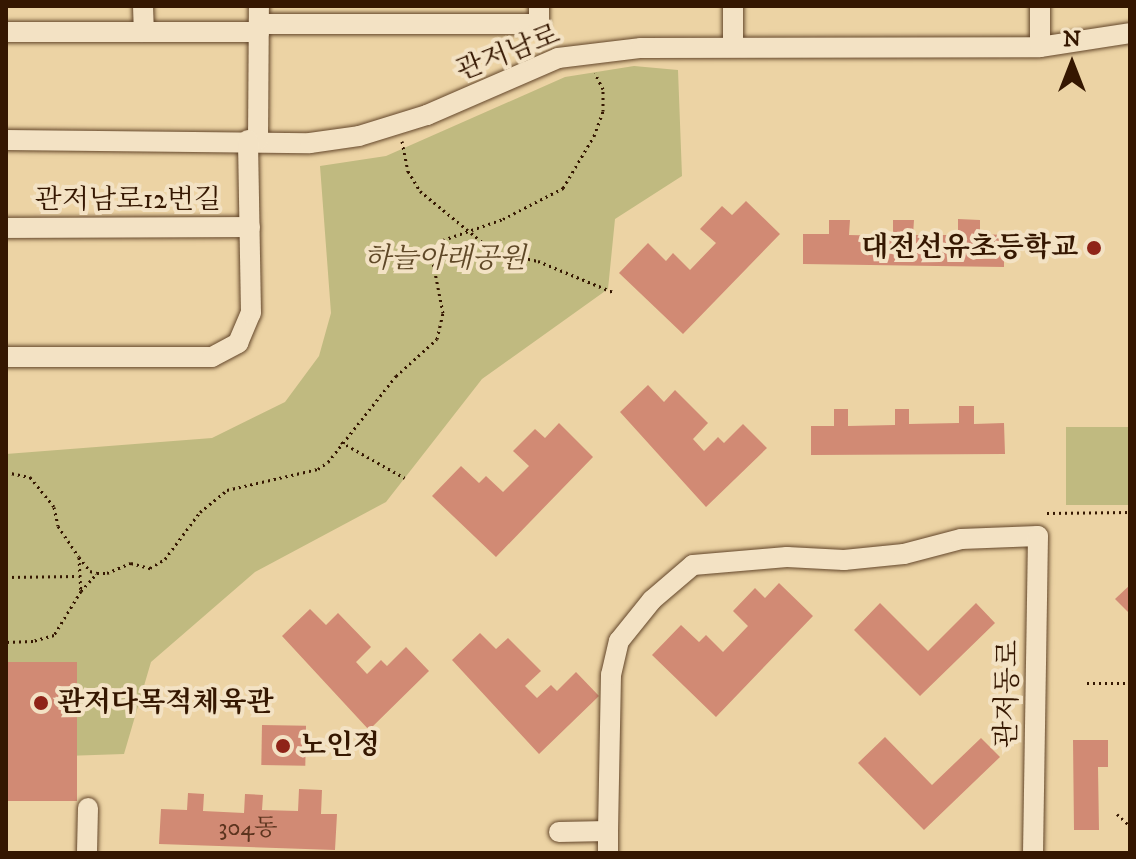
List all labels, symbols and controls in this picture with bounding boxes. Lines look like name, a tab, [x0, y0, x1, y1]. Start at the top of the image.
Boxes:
street label: 관저남로	[451, 18, 565, 88]
north arrow	[1032, 24, 1112, 104]
text: N	[1063, 26, 1081, 53]
street label: 관저남로12번길	[35, 183, 221, 217]
place label: 대전선유초등학교	[862, 231, 1078, 265]
marker: 대전선유초등학교	[1085, 239, 1103, 257]
park label: 하늘아래공원	[364, 242, 526, 276]
street label: 관저동로	[990, 640, 1026, 748]
place label: 관저다목적체육관	[57, 686, 273, 720]
marker: 관저다목적체육관	[32, 694, 50, 712]
place label: 노인정	[299, 729, 380, 763]
marker: 노인정	[274, 737, 292, 755]
house number: 304동	[219, 815, 277, 843]

